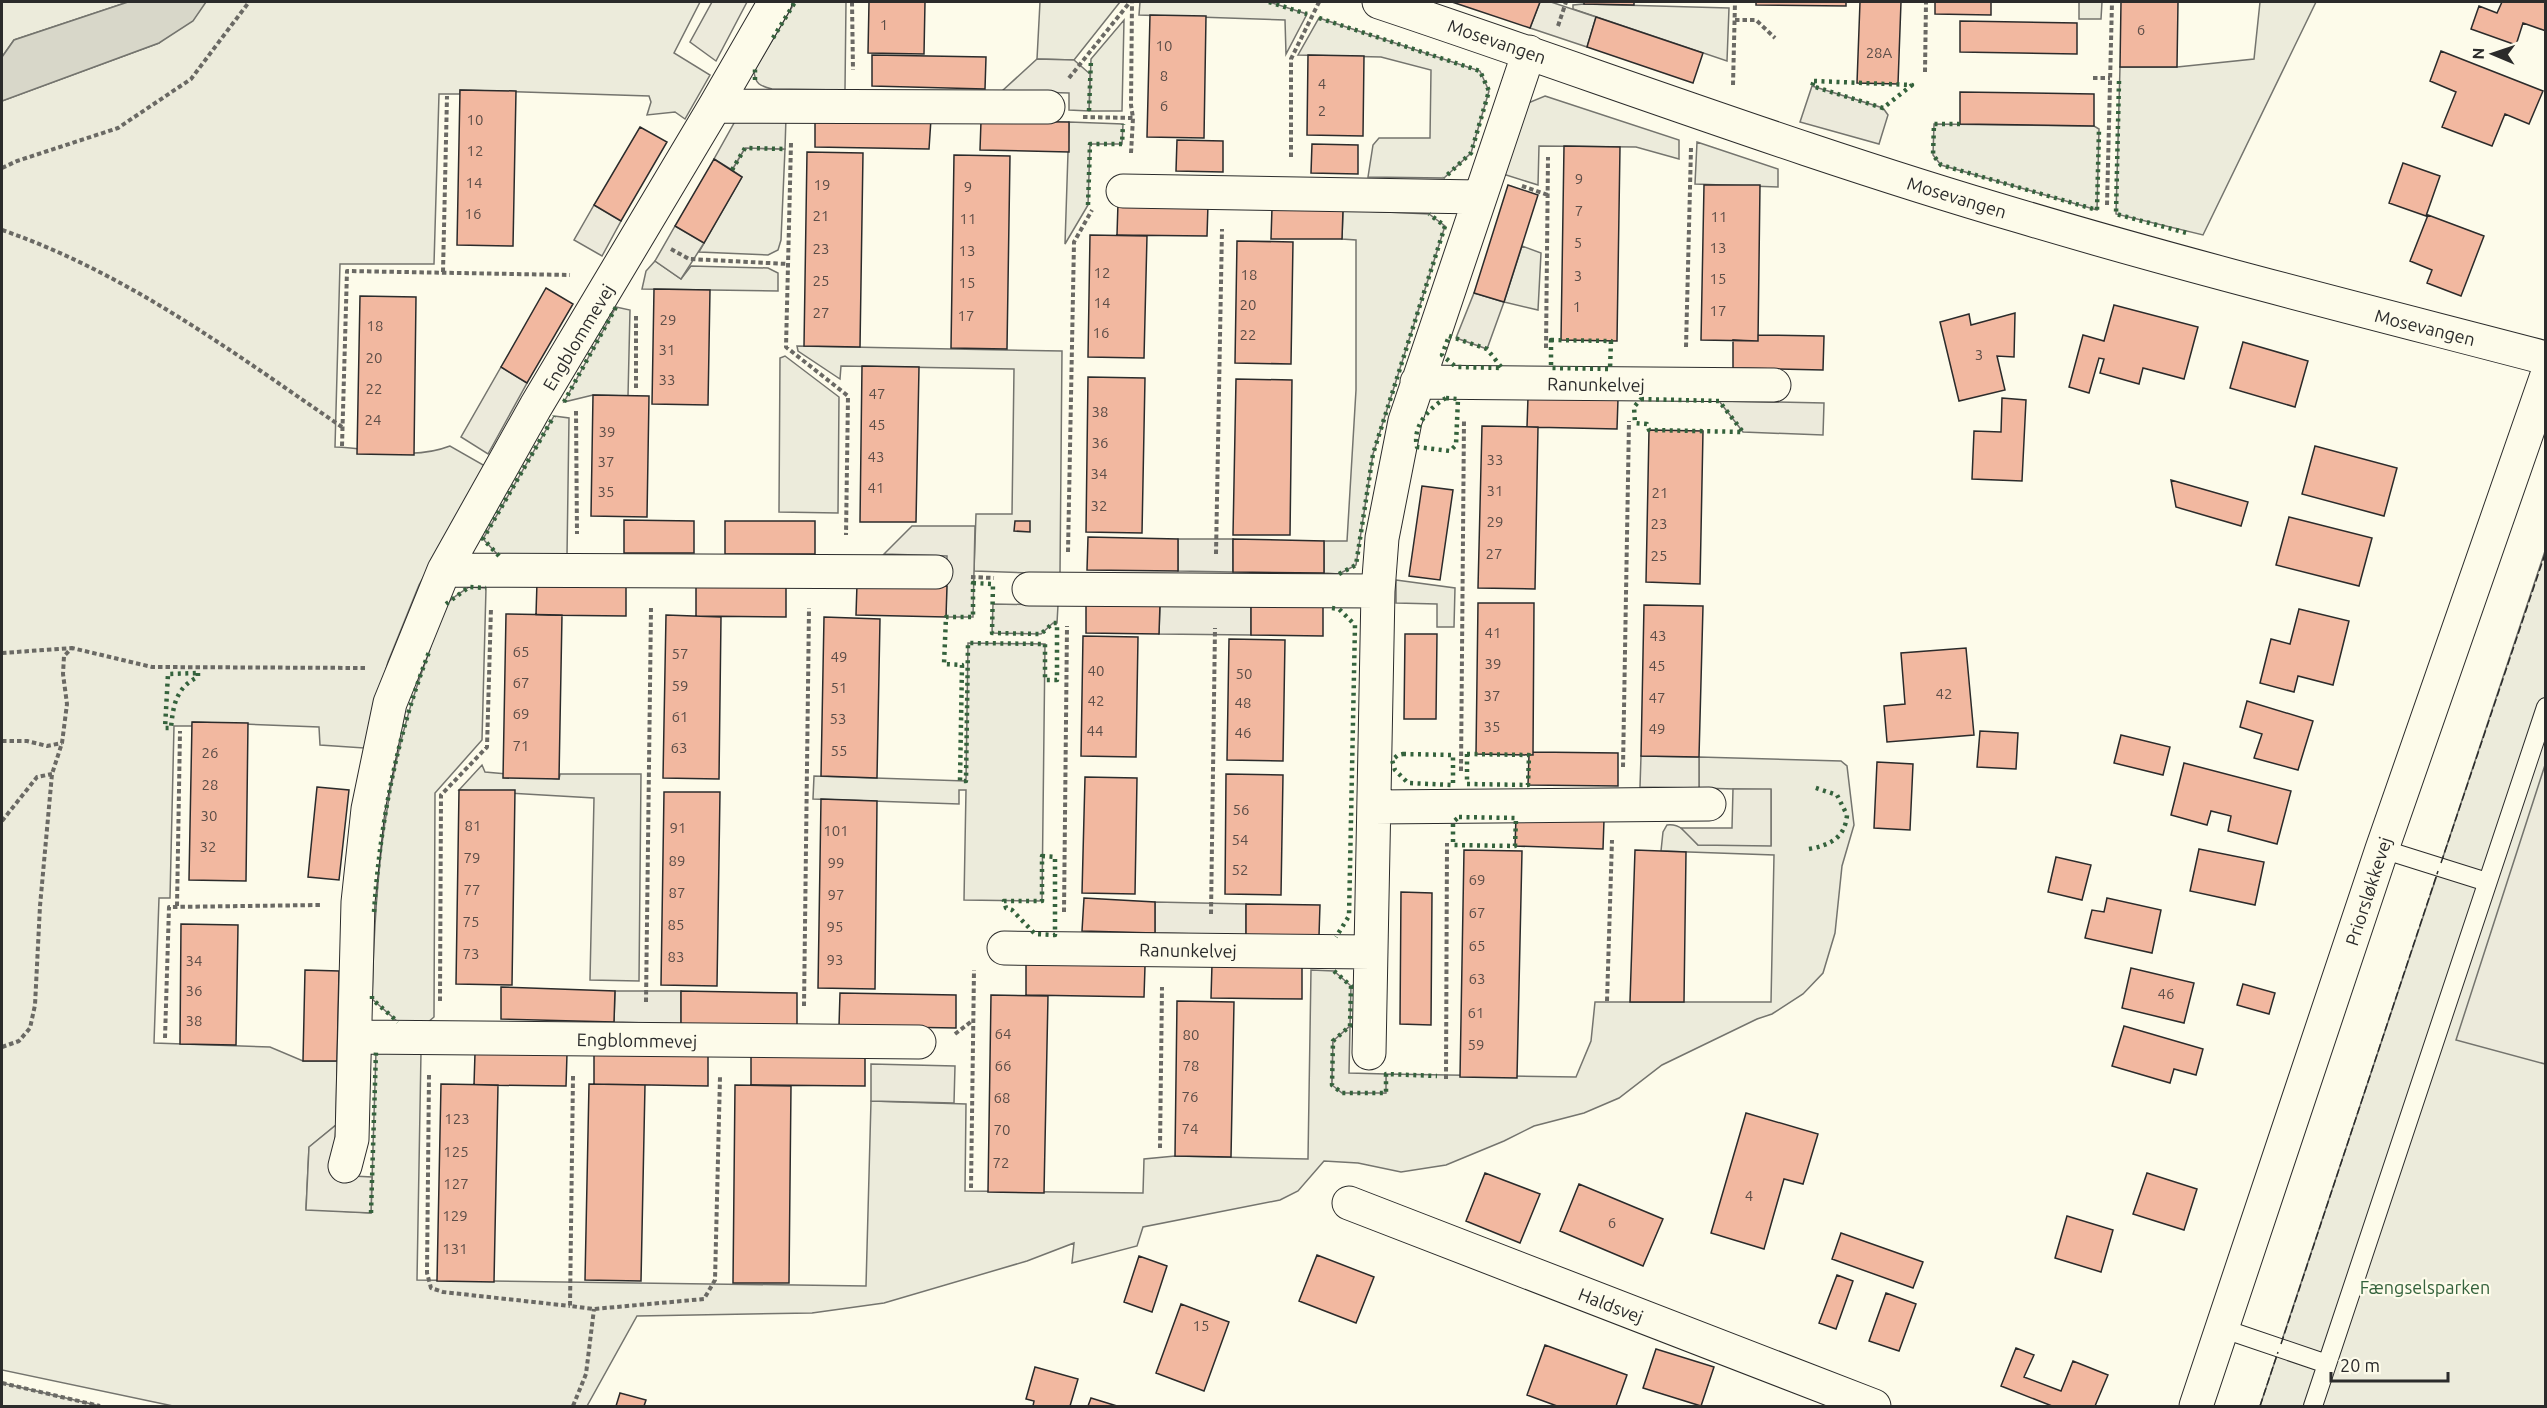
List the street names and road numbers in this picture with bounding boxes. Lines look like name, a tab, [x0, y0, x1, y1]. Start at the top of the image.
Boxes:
street label: Mosevangen	[1445, 15, 1549, 67]
street label: Mosevangen	[1905, 172, 2009, 222]
street label: Engblommevej	[538, 280, 618, 394]
street label: Mosevangen	[2373, 305, 2477, 349]
street label: Ranunkelvej	[1547, 373, 1645, 395]
street label: Priorsløkkevej	[2341, 834, 2395, 948]
street label: Ranunkelvej	[1139, 939, 1237, 961]
street label: Engblommevej	[577, 1029, 697, 1051]
street label: Haldsvej	[1576, 1283, 1646, 1327]

